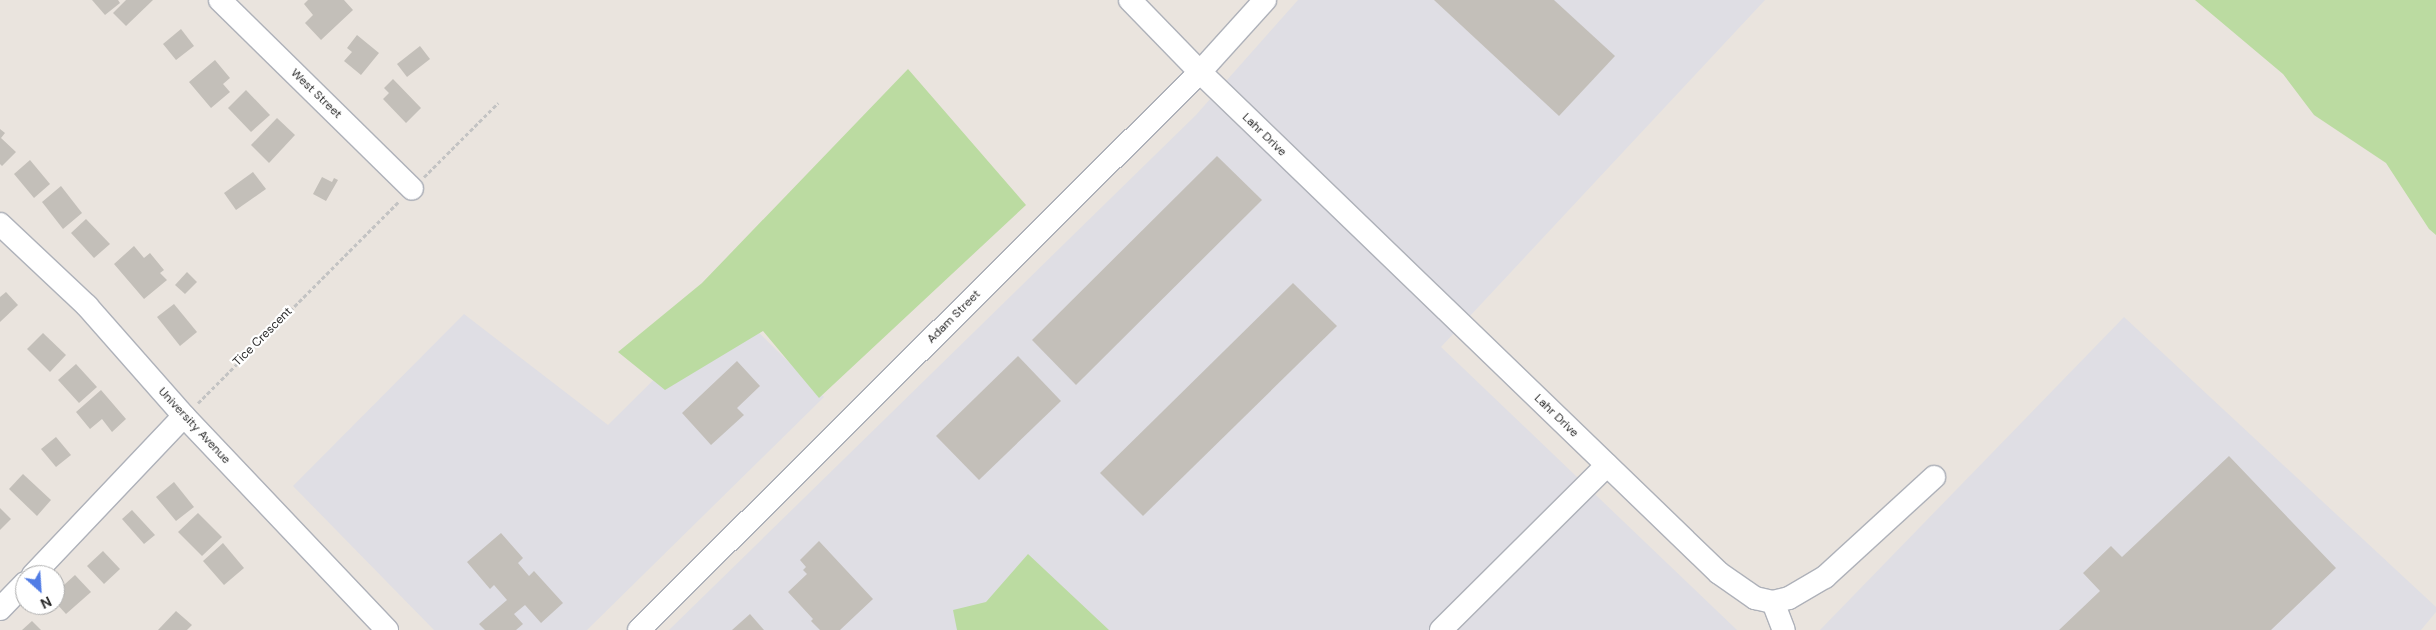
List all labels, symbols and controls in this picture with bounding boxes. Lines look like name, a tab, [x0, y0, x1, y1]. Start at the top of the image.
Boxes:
street label: West Street	[287, 66, 345, 122]
street label: Lahr Drive	[1239, 110, 1289, 160]
street label: Adam Street	[924, 287, 984, 347]
street label: Tice Crescent	[231, 305, 295, 369]
street label: University Avenue	[155, 385, 233, 467]
street label: Lahr Drive	[1531, 391, 1581, 441]
north arrow	[15, 565, 65, 615]
text: N	[38, 592, 55, 613]

